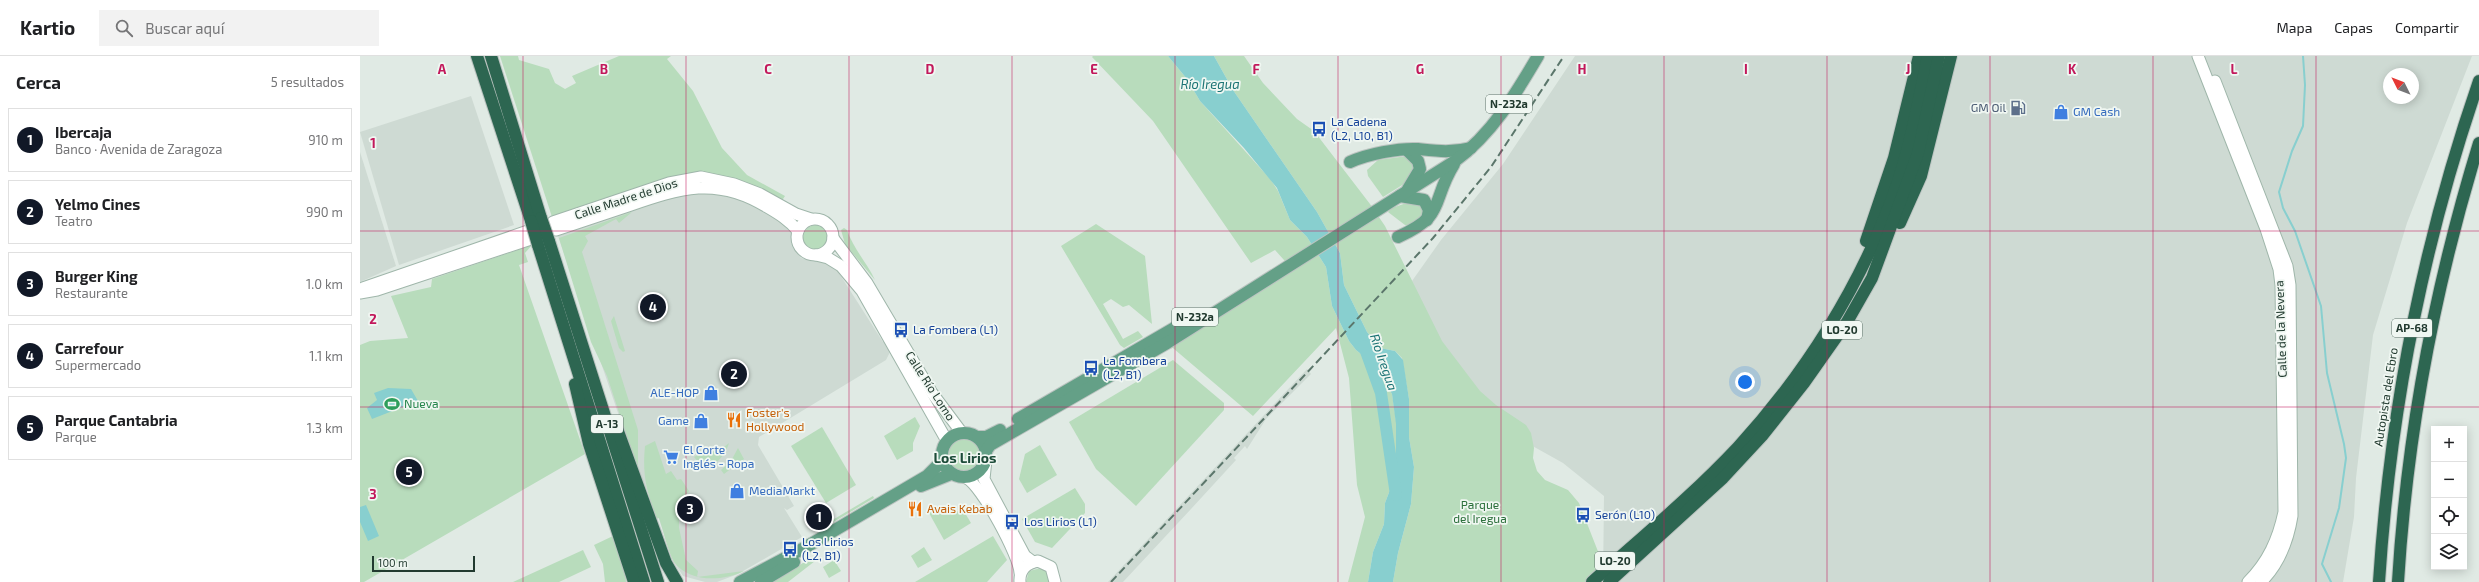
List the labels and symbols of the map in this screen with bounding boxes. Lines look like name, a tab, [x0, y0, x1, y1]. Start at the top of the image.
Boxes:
text: A	[438, 61, 447, 77]
text: B	[600, 61, 608, 77]
text: C	[764, 61, 772, 77]
text: D	[926, 61, 935, 77]
text: E	[1090, 61, 1098, 77]
text: F	[1252, 61, 1260, 77]
text: G	[1416, 61, 1424, 77]
text: H	[1578, 61, 1587, 77]
text: I	[1744, 61, 1748, 77]
text: J	[1906, 61, 1910, 77]
text: K	[2068, 61, 2077, 77]
text: L	[2231, 61, 2238, 77]
north arrow	[2383, 68, 2419, 104]
water label: Río Iregua	[1180, 76, 1240, 92]
road number: N-232a	[1486, 95, 1532, 113]
fuel station icon: GM Oil	[2009, 99, 2027, 117]
place label: GM Oil	[1971, 100, 2006, 114]
shop icon: GM Cash	[2052, 103, 2070, 121]
place label: GM Cash	[2073, 104, 2120, 118]
place label: La Cadena (L2, L10, B1)	[1331, 114, 1393, 142]
bus stop icon: La Cadena (L2, L10, B1)	[1310, 120, 1328, 138]
text: 1	[370, 135, 376, 151]
street label: Calle Madre de Dios	[573, 175, 679, 221]
street label: Calle de la Nevera	[2271, 280, 2289, 378]
pin: 4	[640, 292, 666, 322]
road number: N-232a	[1172, 308, 1218, 326]
text: 2	[369, 311, 377, 327]
road number: AP-68	[2392, 319, 2432, 337]
bus stop icon: La Fombera (L1)	[892, 321, 910, 339]
road number: LO-20	[1822, 321, 1862, 339]
place label: La Fombera (L1)	[913, 322, 998, 336]
water label: Río Iregua	[1367, 331, 1401, 393]
street label: Autopista del Ebro	[2370, 346, 2400, 447]
street label: Calle Río Lomo	[903, 348, 959, 423]
place label: La Fombera (L2, B1)	[1103, 353, 1167, 381]
pin: 2	[721, 359, 747, 389]
bus stop icon: La Fombera (L2, B1)	[1082, 359, 1100, 377]
your location	[1735, 372, 1755, 392]
shop icon: ALE-HOP	[702, 384, 720, 402]
place label: ALE-HOP	[650, 385, 699, 399]
sports icon: Nueva	[383, 395, 401, 413]
place label: Nueva	[404, 396, 439, 410]
place label: Foster's Hollywood	[746, 405, 804, 433]
restaurant icon: Foster's Hollywood	[725, 411, 743, 429]
shop icon: Game	[692, 412, 710, 430]
place label: Game	[658, 413, 689, 427]
road number: A-13	[591, 415, 623, 433]
place label: El Corte Inglés - Ropa	[683, 442, 754, 470]
supermarket icon: El Corte Inglés - Ropa	[662, 448, 680, 466]
district label: Los Lirios	[933, 449, 997, 466]
pin: 5	[396, 457, 422, 487]
shop icon: MediaMarkt	[728, 482, 746, 500]
place label: MediaMarkt	[749, 483, 815, 497]
text: 3	[369, 486, 377, 502]
pin: 3	[677, 494, 703, 524]
park label: Parque del Iregua	[1453, 497, 1507, 525]
restaurant icon: Avais Kebab	[906, 500, 924, 518]
place label: Avais Kebab	[927, 501, 993, 515]
pin: 1	[806, 502, 832, 532]
bus stop icon: Serón (L10)	[1574, 506, 1592, 524]
place label: Serón (L10)	[1595, 507, 1655, 521]
bus stop icon: Los Lirios (L1)	[1003, 513, 1021, 531]
place label: Los Lirios (L1)	[1024, 514, 1097, 528]
place label: Los Lirios (L2, B1)	[802, 534, 854, 562]
bus stop icon: Los Lirios (L2, B1)	[781, 540, 799, 558]
road number: LO-20	[1595, 552, 1635, 570]
scale bar	[372, 554, 475, 573]

